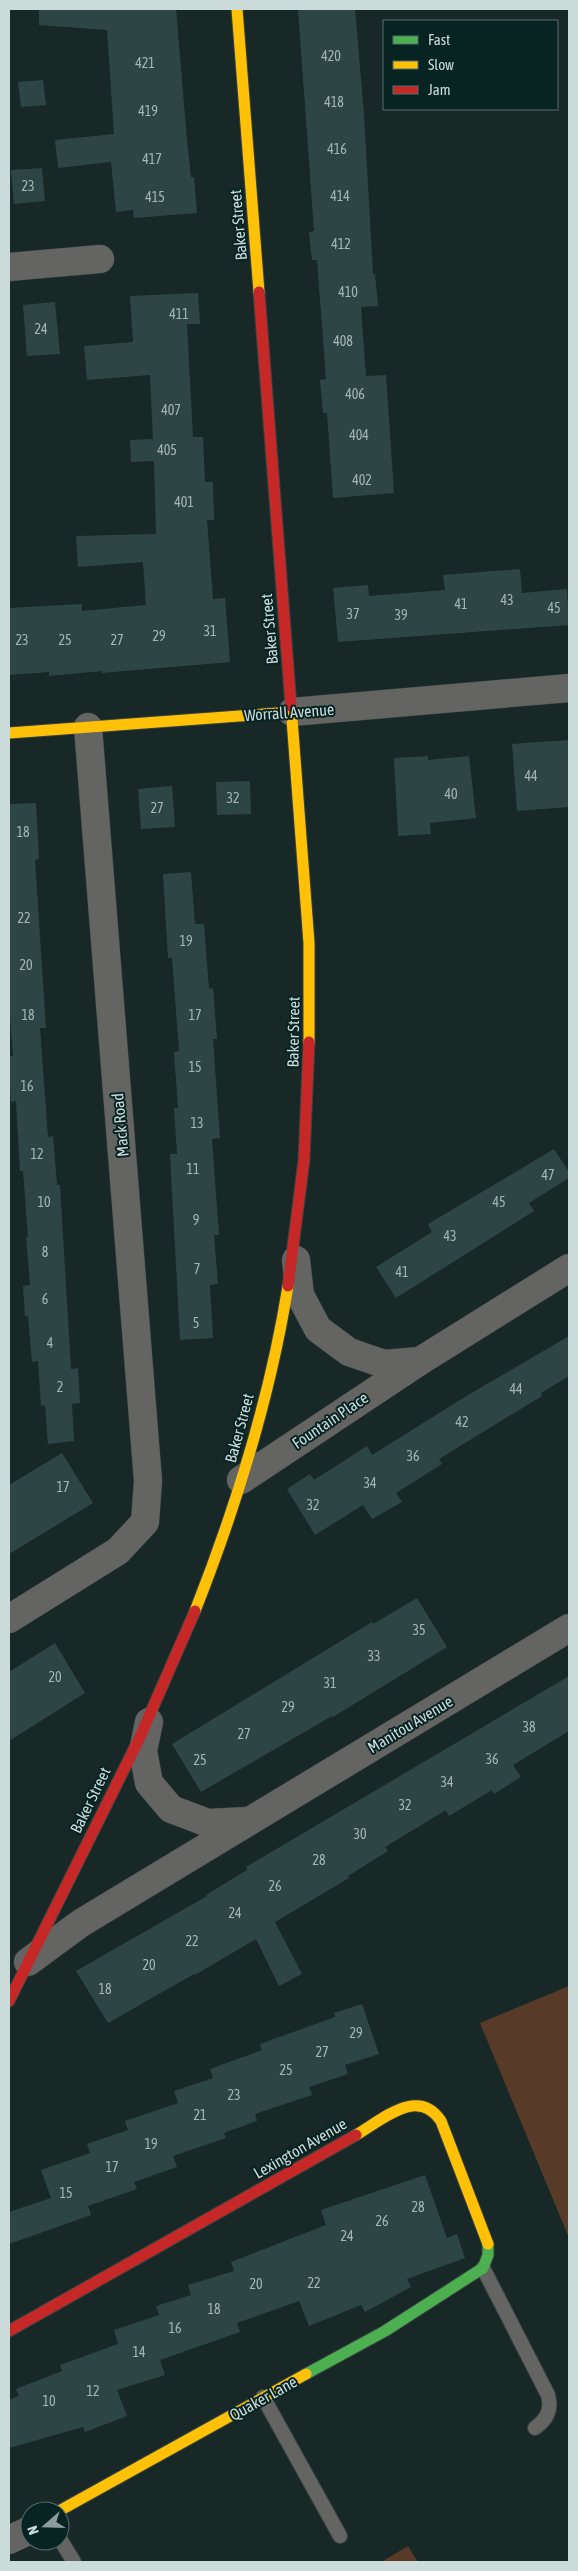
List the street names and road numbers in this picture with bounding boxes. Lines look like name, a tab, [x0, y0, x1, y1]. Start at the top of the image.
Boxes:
street label: Baker Street	[226, 188, 250, 261]
street label: Baker Street	[257, 592, 281, 665]
street label: Worrall Avenue	[243, 700, 335, 724]
street label: Baker Street	[283, 996, 303, 1068]
street label: Mack Road	[108, 1092, 132, 1158]
street label: Fountain Place	[289, 1388, 371, 1452]
street label: Baker Street	[221, 1391, 257, 1465]
street label: Manitou Avenue	[364, 1692, 456, 1756]
street label: Baker Street	[66, 1764, 114, 1836]
street label: Lexington Avenue	[250, 2114, 350, 2183]
street label: Quaker Lane	[226, 2372, 300, 2424]

